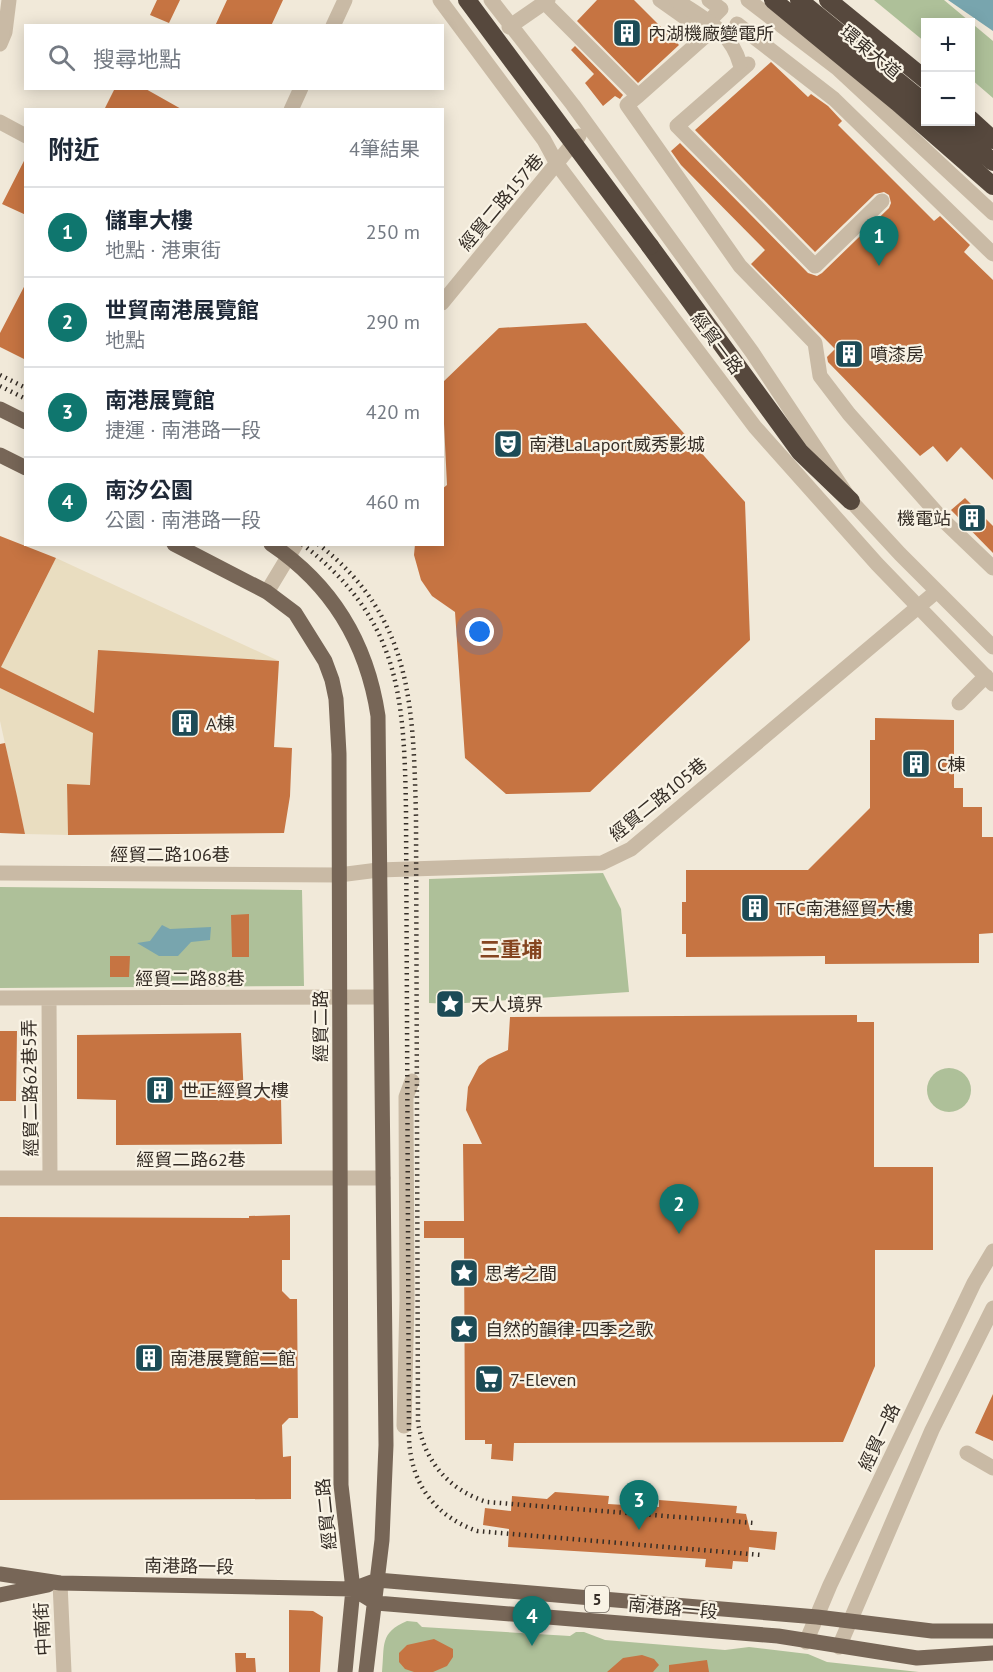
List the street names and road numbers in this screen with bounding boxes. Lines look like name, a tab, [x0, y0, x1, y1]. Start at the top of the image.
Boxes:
street label: 環東大道	[836, 20, 906, 84]
street label: 經貿二路157巷	[454, 149, 548, 255]
street label: 經貿一路	[686, 307, 748, 379]
street label: 經貿二路105巷	[604, 752, 712, 846]
street label: 經貿二路106巷	[110, 843, 230, 866]
street label: 經貿二路88巷	[135, 967, 245, 990]
street label: 經貿二路	[309, 990, 332, 1062]
street label: 經貿二路62巷5弄	[17, 1019, 43, 1157]
street label: 經貿二路62巷	[136, 1148, 246, 1171]
street label: 經貿一路	[853, 1400, 905, 1474]
street label: 經貿二路	[311, 1477, 341, 1551]
street label: 南港路一段	[144, 1554, 234, 1578]
road number: 5	[585, 1586, 609, 1612]
street label: 南港路一段	[627, 1593, 719, 1623]
street label: 中南街	[29, 1601, 55, 1657]

